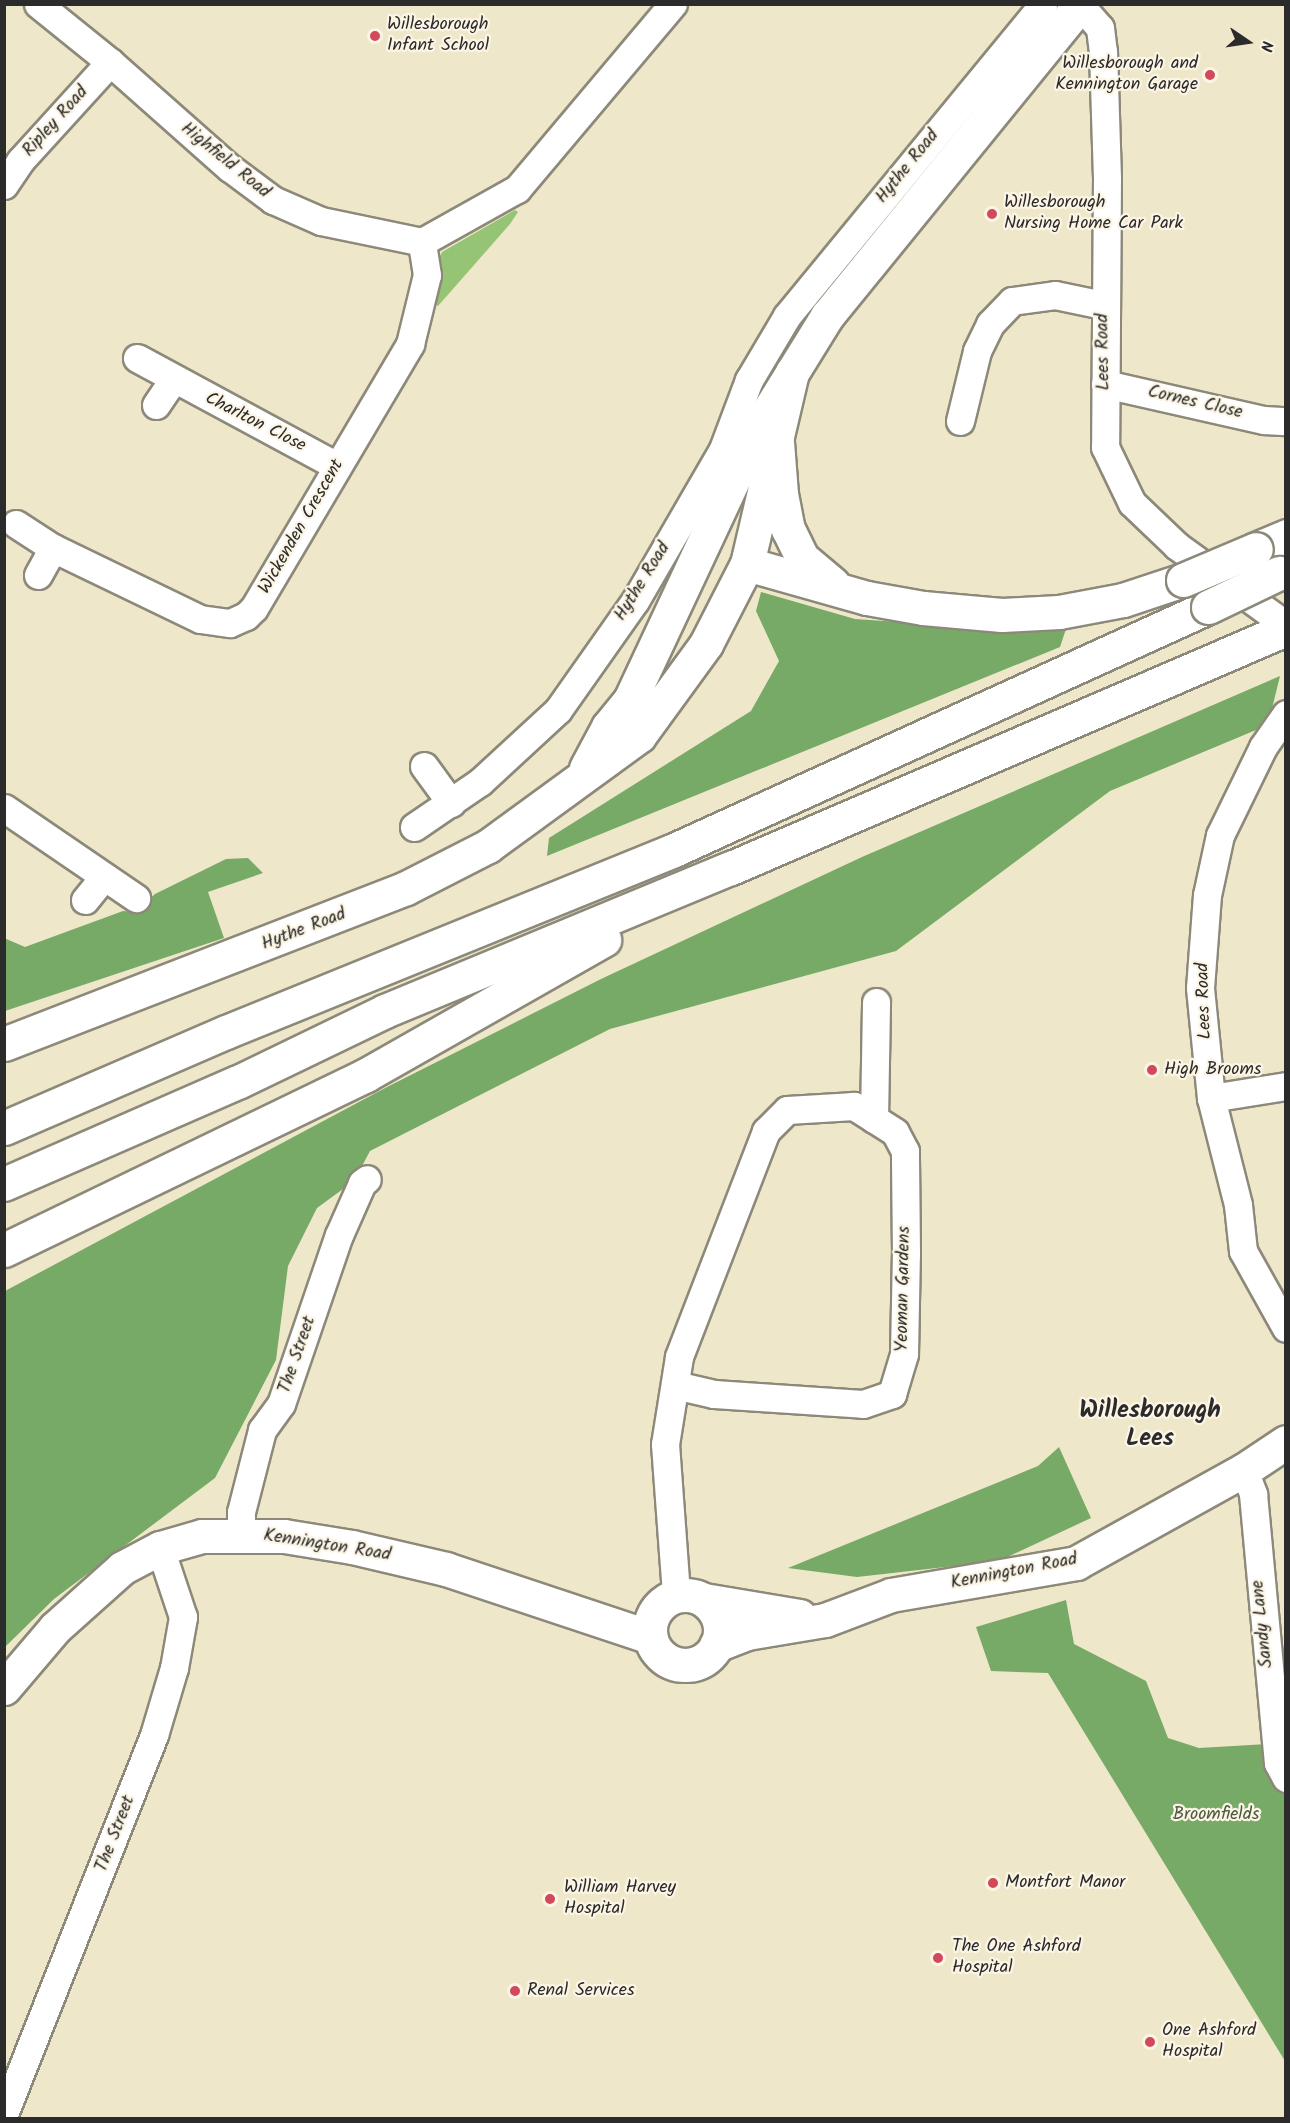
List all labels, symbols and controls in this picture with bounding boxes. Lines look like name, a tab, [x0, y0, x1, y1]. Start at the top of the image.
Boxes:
north arrow	[1218, 12, 1278, 72]
place label: Willesborough Infant School	[387, 15, 489, 57]
marker: Willesborough Infant School	[368, 29, 382, 43]
text: N	[1253, 38, 1279, 54]
place label: Willesborough and Kennington Garage	[1055, 54, 1198, 97]
marker: Willesborough and Kennington Garage	[1203, 68, 1217, 82]
street label: Ripley Road	[19, 82, 93, 162]
street label: Highfield Road	[176, 118, 274, 204]
street label: Hythe Road	[872, 126, 944, 208]
place label: Willesborough Nursing Home Car Park	[1004, 193, 1183, 236]
marker: Willesborough Nursing Home Car Park	[985, 207, 999, 221]
street label: Lees Road	[1093, 313, 1115, 391]
street label: Cornes Close	[1146, 382, 1244, 424]
street label: Charlton Close	[201, 388, 309, 458]
street label: Wickenden Crescent	[255, 456, 349, 598]
street label: Hythe Road	[610, 539, 676, 625]
street label: Hythe Road	[259, 904, 349, 956]
street label: Lees Road	[1193, 962, 1217, 1040]
place label: High Brooms	[1164, 1059, 1261, 1081]
marker: High Brooms	[1145, 1063, 1159, 1077]
street label: Yeoman Gardens	[892, 1226, 916, 1352]
street label: The Street	[275, 1314, 321, 1396]
district label: Willesborough Lees	[1079, 1397, 1221, 1453]
street label: Kennington Road	[262, 1525, 392, 1567]
street label: Kennington Road	[949, 1549, 1079, 1595]
street label: Sandy Lane	[1248, 1579, 1278, 1669]
street label: The Street	[92, 1793, 140, 1875]
park label: Broomfields	[1173, 1804, 1259, 1826]
place label: Montfort Manor	[1005, 1872, 1125, 1894]
marker: Montfort Manor	[986, 1876, 1000, 1890]
place label: William Harvey Hospital	[564, 1878, 676, 1920]
marker: William Harvey Hospital	[541, 1890, 559, 1908]
place label: The One Ashford Hospital	[952, 1937, 1081, 1980]
marker: The One Ashford Hospital	[929, 1949, 947, 1967]
place label: Renal Services	[527, 1980, 635, 2002]
marker: Renal Services	[508, 1984, 522, 1998]
place label: One Ashford Hospital	[1162, 2021, 1256, 2064]
marker: One Ashford Hospital	[1143, 2035, 1157, 2049]

